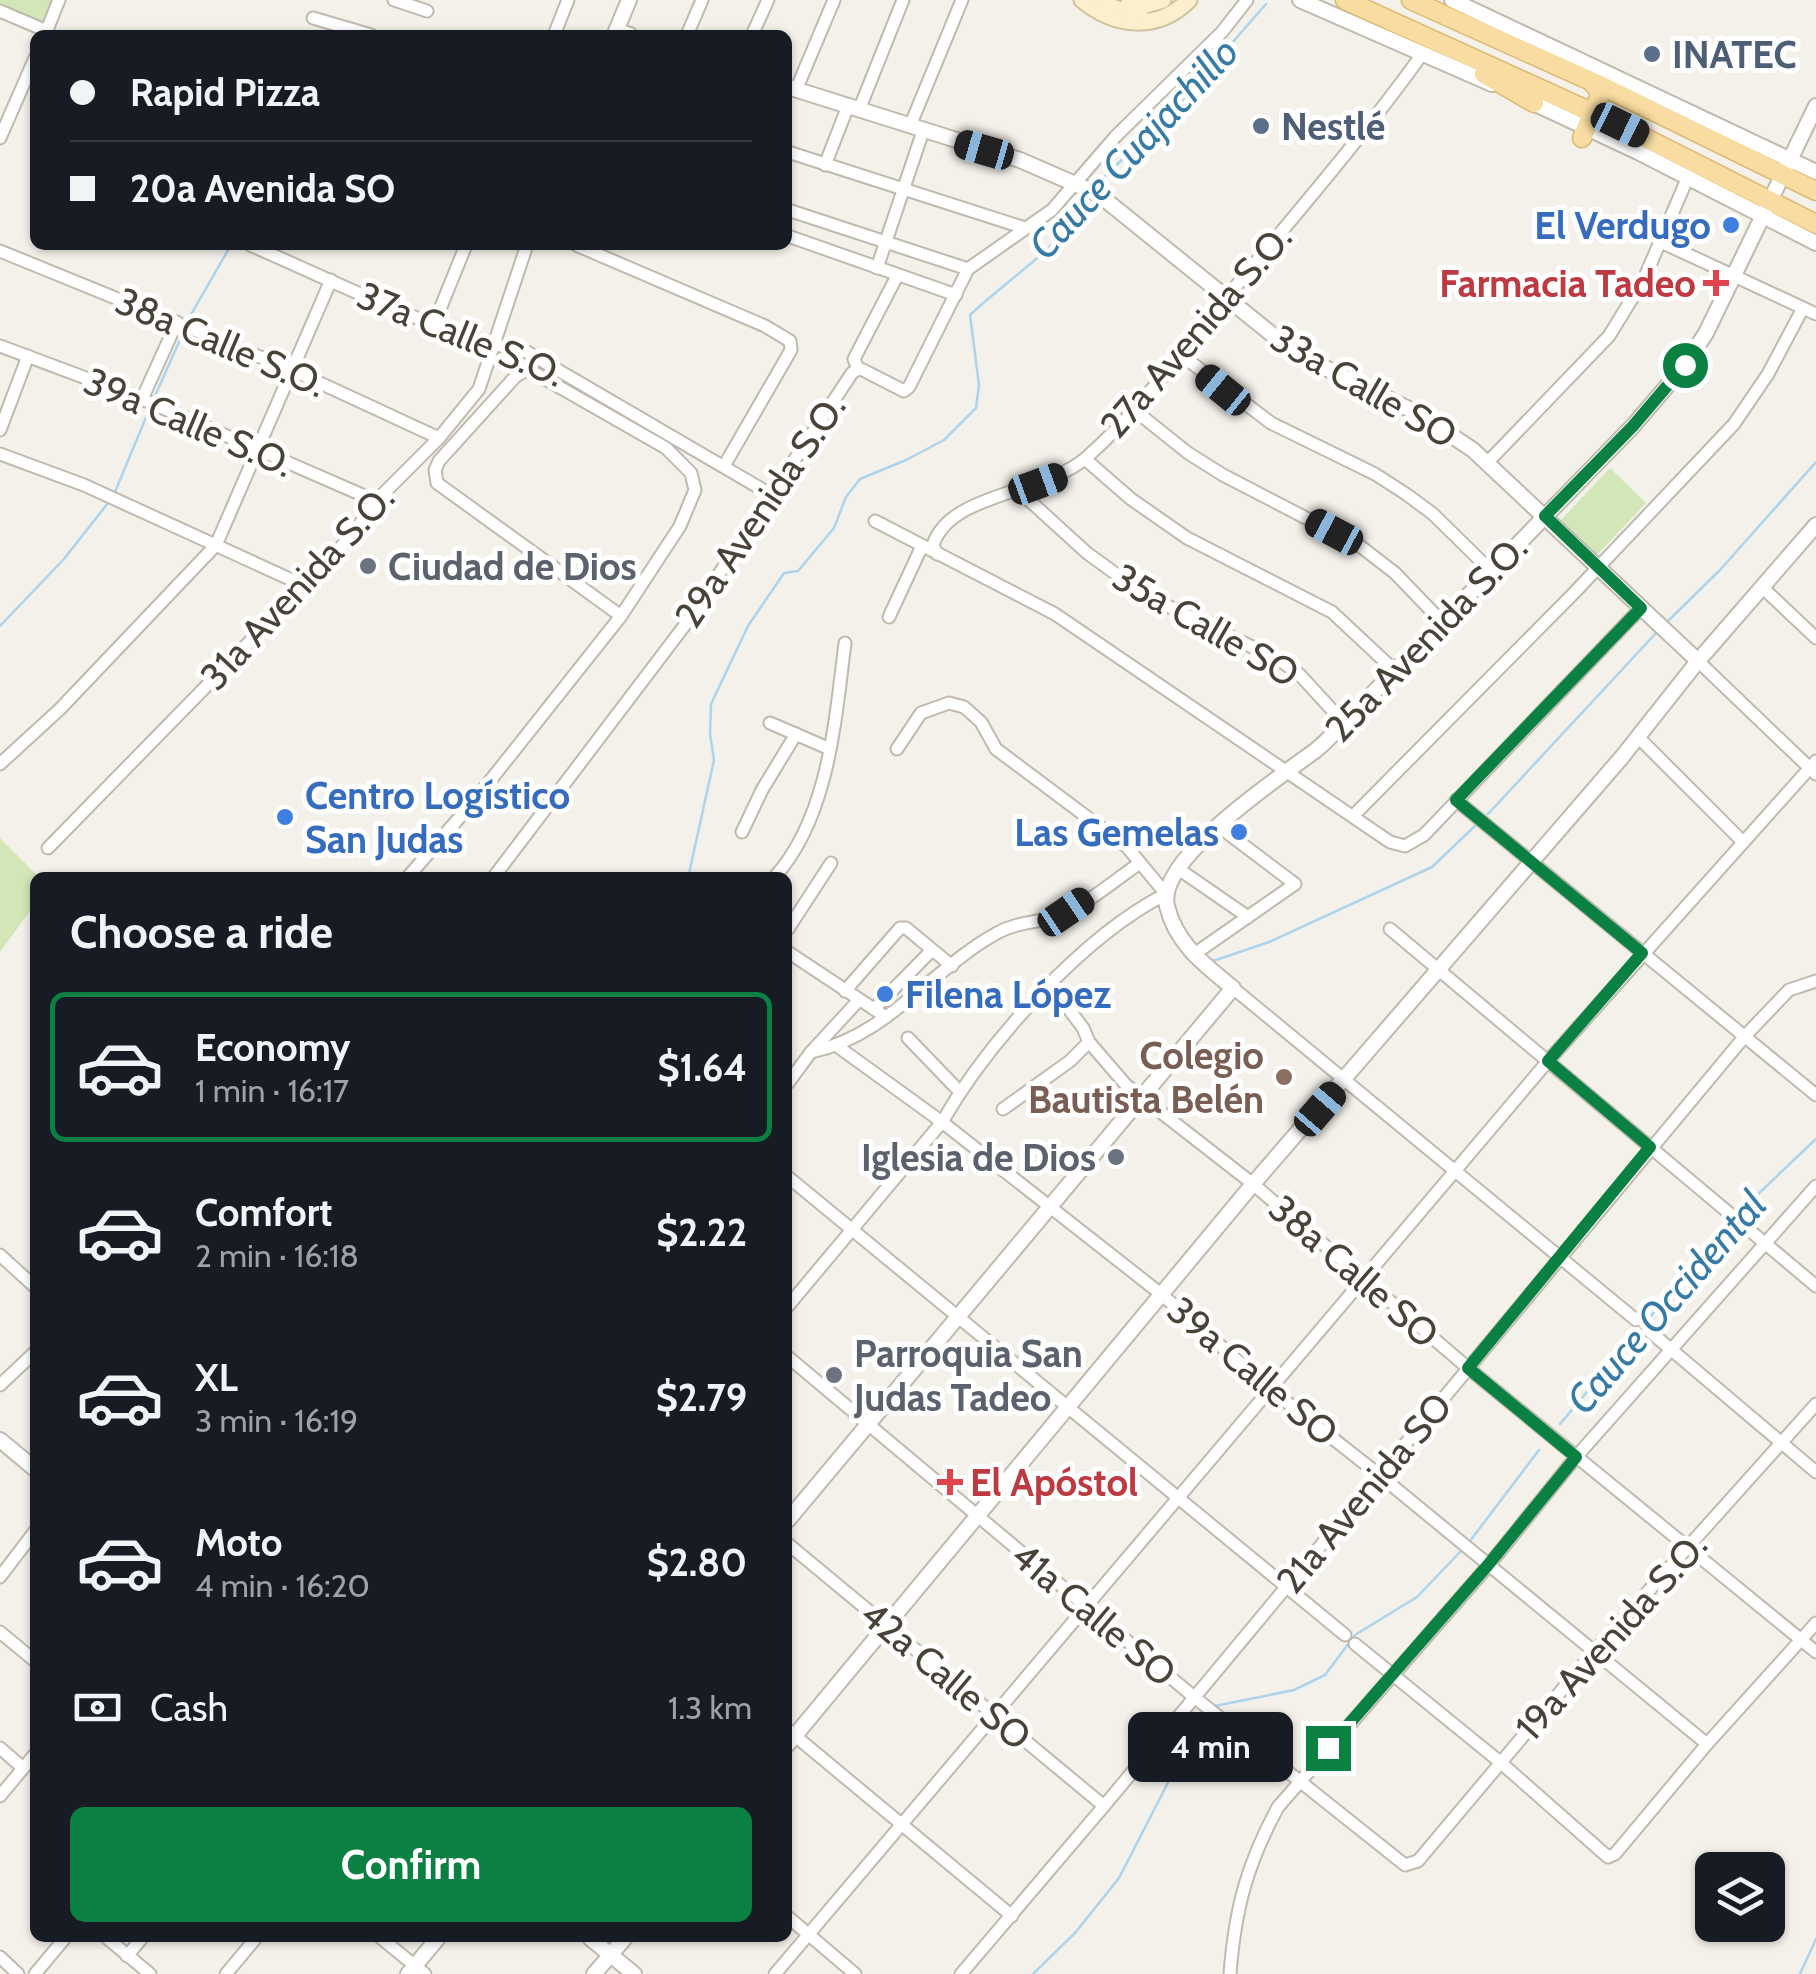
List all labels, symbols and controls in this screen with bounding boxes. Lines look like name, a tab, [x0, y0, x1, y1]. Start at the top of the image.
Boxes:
water label: Cauce Cuajachillo	[1018, 27, 1248, 269]
place label: INATEC	[1672, 31, 1797, 78]
marker: INATEC	[1641, 43, 1663, 65]
text: Rapid Pizza	[130, 69, 320, 116]
car	[1586, 98, 1654, 152]
place label: Nestlé	[1281, 103, 1385, 150]
marker: Nestlé	[1250, 115, 1272, 137]
car	[951, 127, 1017, 173]
text: 20a Avenida SO	[130, 165, 395, 212]
place label: El Verdugo	[1534, 202, 1711, 249]
marker: El Verdugo	[1720, 214, 1742, 236]
street label: 27a Avenida S.O.	[1090, 215, 1302, 447]
place label: Farmacia Tadeo	[1439, 260, 1696, 307]
street label: 37a Calle S.O.	[351, 271, 571, 397]
marker: Farmacia Tadeo	[1705, 272, 1727, 294]
street label: 38a Calle S.O.	[109, 277, 333, 407]
street label: 33a Calle SO	[1263, 314, 1465, 458]
route start	[1663, 343, 1708, 388]
street label: 39a Calle S.O.	[77, 357, 301, 487]
car	[1190, 359, 1256, 421]
street label: 29a Avenida S.O.	[665, 385, 855, 637]
car	[1005, 460, 1071, 508]
street label: 31a Avenida S.O.	[190, 475, 404, 699]
car	[1300, 505, 1368, 559]
street label: 25a Avenida S.O.	[1315, 524, 1537, 752]
place label: Ciudad de Dios	[388, 543, 637, 590]
street label: 35a Calle SO	[1105, 553, 1307, 697]
marker: Ciudad de Dios	[357, 555, 379, 577]
place label: Centro Logístico San Judas	[305, 772, 570, 863]
marker: Centro Logístico San Judas	[274, 806, 296, 828]
place label: Las Gemelas	[1014, 809, 1219, 856]
marker: Las Gemelas	[1228, 821, 1250, 843]
car	[1033, 883, 1099, 941]
text: Choose a ride	[70, 905, 333, 959]
place label: Filena López	[905, 971, 1111, 1018]
marker: Filena López	[874, 983, 896, 1005]
icon: car	[75, 1022, 165, 1112]
text: Economy	[195, 1024, 350, 1071]
place label: Colegio Bautista Belén	[1028, 1032, 1264, 1123]
text: $1.64	[658, 1044, 747, 1091]
marker: Colegio Bautista Belén	[1273, 1066, 1295, 1088]
text: 1 min · 16:17	[195, 1071, 349, 1110]
car	[1289, 1077, 1351, 1141]
place label: Iglesia de Dios	[861, 1134, 1096, 1181]
marker: Iglesia de Dios	[1105, 1146, 1127, 1168]
water label: Cauce Occidental	[1556, 1180, 1776, 1423]
street label: 38a Calle SO	[1260, 1185, 1448, 1357]
icon: car	[75, 1187, 165, 1277]
text: Comfort	[195, 1189, 332, 1236]
text: $2.22	[656, 1209, 747, 1256]
text: 2 min · 16:18	[195, 1236, 359, 1275]
street label: 39a Calle SO	[1158, 1286, 1348, 1456]
place label: Parroquia San Judas Tadeo	[853, 1330, 1083, 1421]
icon: car	[75, 1352, 165, 1442]
text: XL	[195, 1354, 238, 1401]
marker: Parroquia San Judas Tadeo	[823, 1364, 845, 1386]
text: $2.79	[656, 1374, 747, 1421]
street label: 21a Avenida SO	[1266, 1383, 1462, 1603]
text: 3 min · 16:19	[195, 1401, 358, 1440]
place label: El Apóstol	[970, 1459, 1138, 1506]
marker: El Apóstol	[939, 1471, 961, 1493]
icon: car	[75, 1517, 165, 1607]
text: Moto	[195, 1519, 282, 1566]
street label: 19a Avenida S.O.	[1505, 1522, 1717, 1750]
street label: 41a Calle SO	[1002, 1532, 1186, 1696]
text: $2.80	[647, 1539, 747, 1586]
text: 4 min · 16:20	[195, 1566, 370, 1605]
street label: 42a Calle SO	[851, 1590, 1041, 1760]
icon: cash	[70, 1680, 125, 1735]
text: Cash	[150, 1684, 228, 1731]
text: 1.3 km	[668, 1688, 752, 1727]
callout: 4 min	[1128, 1713, 1293, 1783]
route end	[1306, 1726, 1351, 1771]
text: 4 min	[1170, 1727, 1251, 1766]
button: Confirm	[70, 1807, 752, 1922]
map controls	[1695, 1852, 1785, 1942]
button: layers	[1695, 1852, 1785, 1942]

